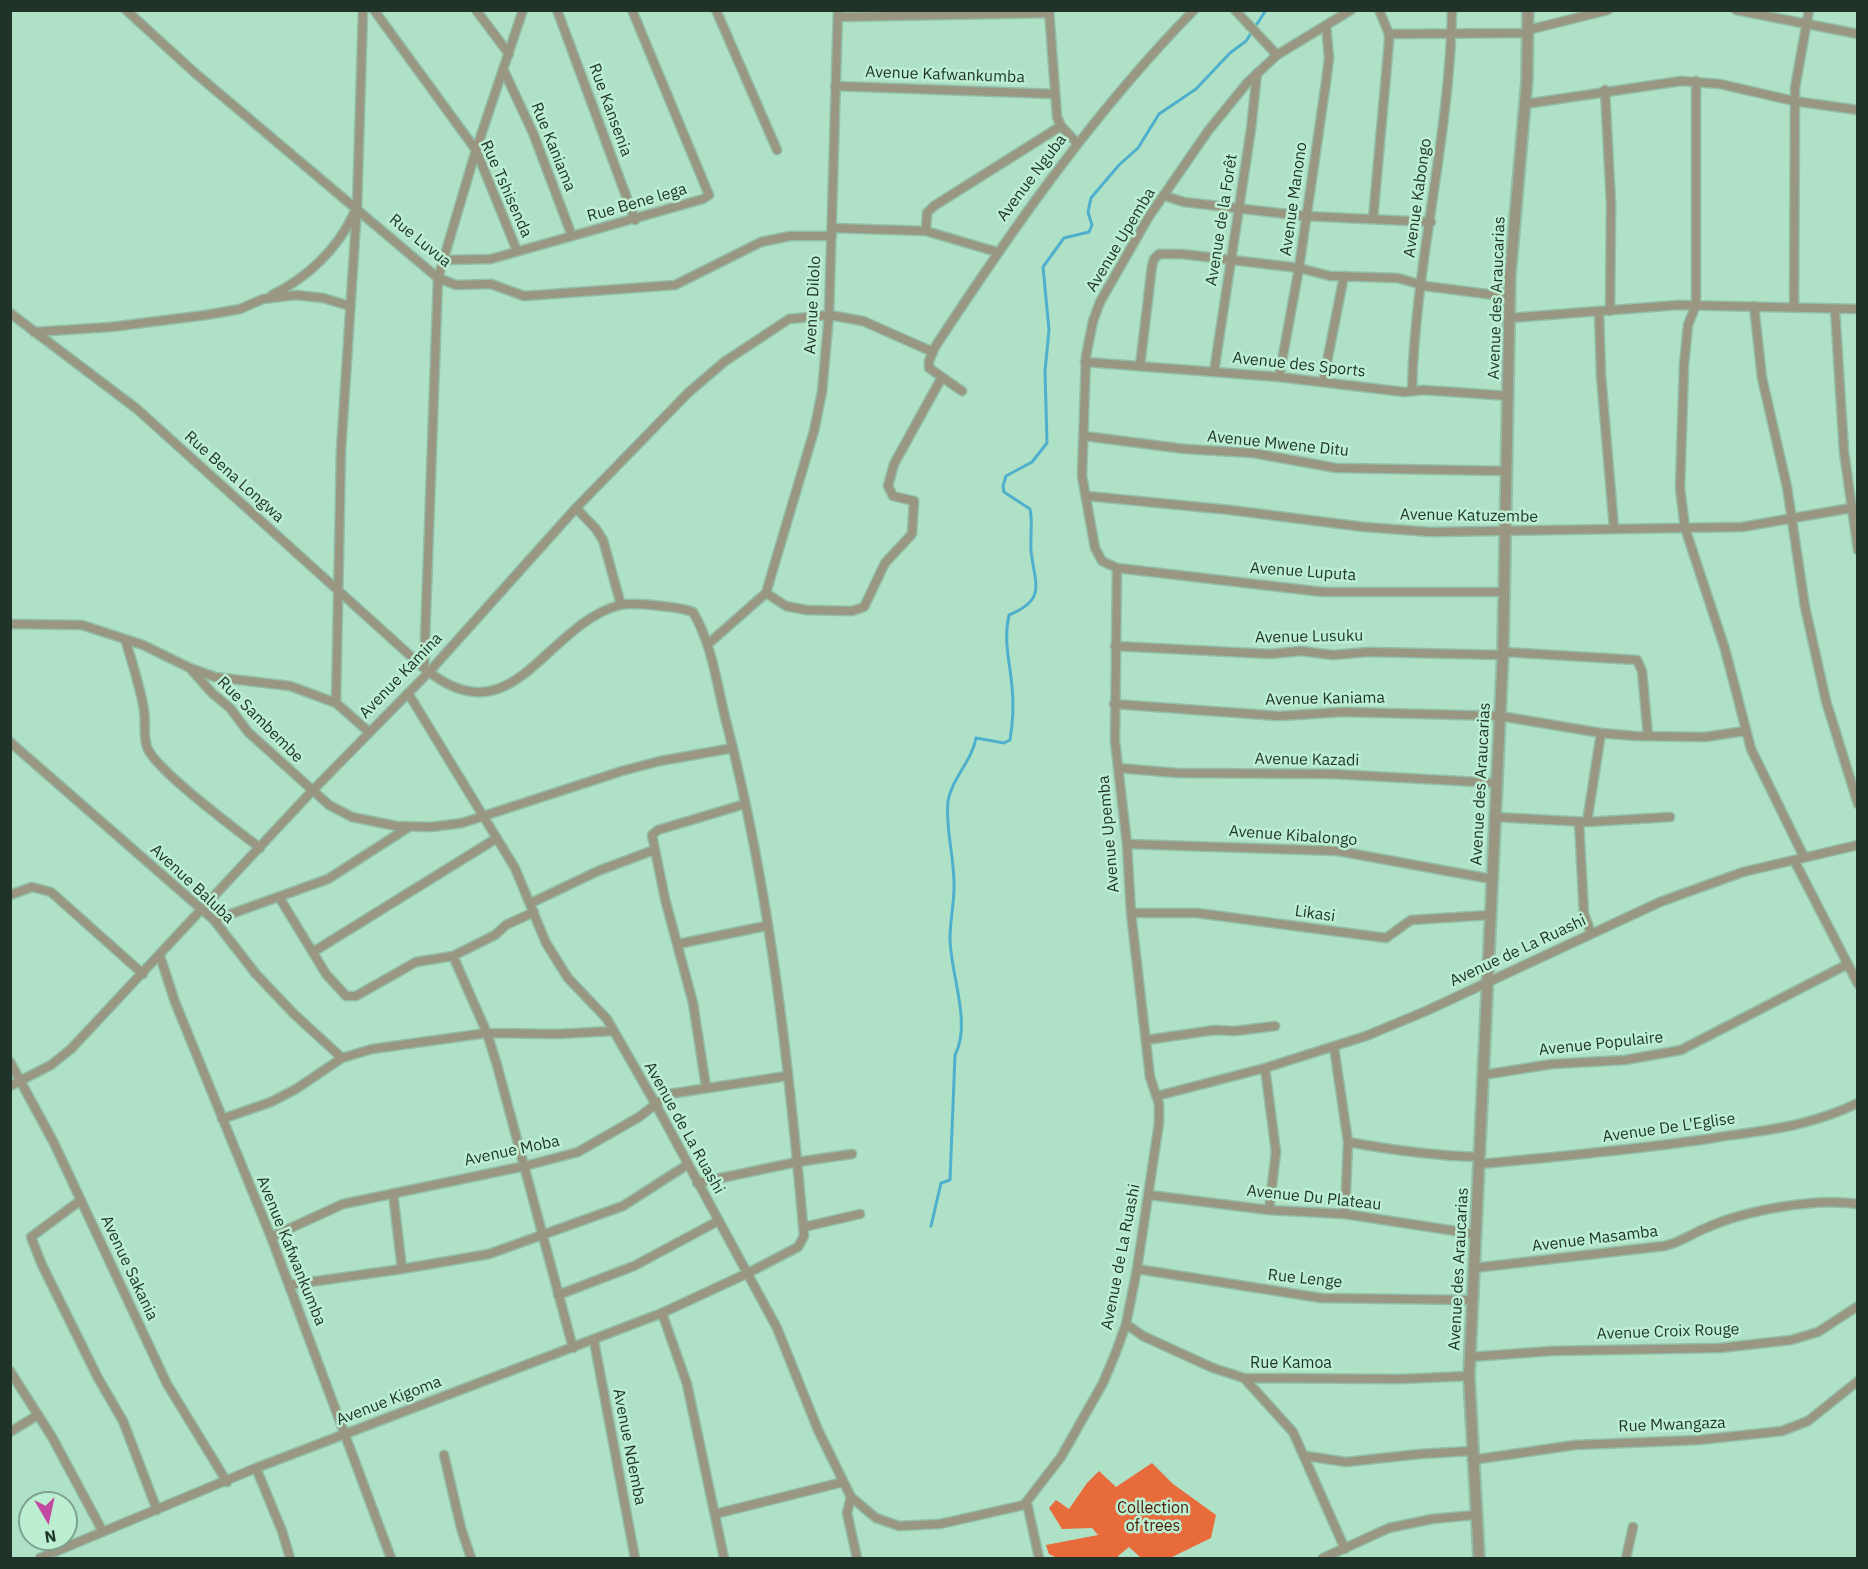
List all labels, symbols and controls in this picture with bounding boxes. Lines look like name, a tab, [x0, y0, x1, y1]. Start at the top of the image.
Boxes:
street label: Rue Kansenia	[584, 61, 636, 159]
street label: Avenue Kafwankumba	[865, 63, 1025, 87]
street label: Rue Kaniama	[526, 100, 580, 194]
street label: Avenue Nguba	[993, 131, 1071, 225]
street label: Rue Tshisenda	[476, 137, 536, 241]
street label: Avenue Kabongo	[1400, 137, 1436, 259]
street label: Avenue Manono	[1277, 141, 1311, 257]
street label: Avenue de la Forêt	[1202, 153, 1242, 287]
street label: Rue Bene lega	[585, 180, 689, 226]
street label: Avenue Upemba	[1082, 185, 1160, 295]
street label: Rue Luvua	[385, 210, 455, 272]
street label: Avenue des Araucarias	[1485, 216, 1509, 380]
street label: Avenue Dilolo	[801, 255, 825, 355]
street label: Avenue des Sports	[1232, 348, 1366, 382]
street label: Rue Bena Longwa	[180, 427, 288, 527]
street label: Avenue Mwene Ditu	[1206, 427, 1350, 461]
street label: Avenue Katuzembe	[1400, 505, 1538, 527]
street label: Avenue Luputa	[1249, 559, 1357, 585]
street label: Avenue Lusuku	[1255, 626, 1363, 648]
street label: Avenue Kamina	[355, 629, 447, 723]
street label: Rue Sambembe	[213, 673, 307, 767]
street label: Avenue Kaniama	[1265, 688, 1385, 710]
street label: Avenue des Araucarias	[1467, 702, 1495, 866]
street label: Avenue Kazadi	[1254, 749, 1360, 771]
street label: Avenue Upemba	[1094, 774, 1124, 894]
street label: Avenue Kibalongo	[1228, 822, 1358, 850]
street label: Avenue Baluba	[146, 840, 238, 928]
street label: Likasi	[1294, 902, 1336, 926]
street label: Avenue de La Ruashi	[1447, 911, 1589, 991]
street label: Avenue Populaire	[1538, 1028, 1664, 1060]
street label: Avenue de La Ruashi	[640, 1059, 728, 1197]
street label: Avenue De L'Eglise	[1601, 1109, 1737, 1147]
street label: Avenue Moba	[463, 1132, 561, 1170]
street label: Avenue Kafwankumba	[252, 1173, 330, 1329]
street label: Avenue Du Plateau	[1246, 1181, 1382, 1215]
street label: Avenue de La Ruashi	[1097, 1182, 1145, 1332]
street label: Avenue des Araucarias	[1445, 1187, 1473, 1351]
street label: Avenue Sakania	[96, 1212, 162, 1324]
street label: Avenue Masamba	[1531, 1222, 1659, 1256]
street label: Rue Lenge	[1267, 1266, 1343, 1292]
street label: Avenue Croix Rouge	[1596, 1320, 1740, 1344]
street label: Rue Kamoa	[1250, 1353, 1332, 1373]
street label: Avenue Kigoma	[334, 1372, 444, 1430]
street label: Avenue Ndemba	[608, 1387, 650, 1507]
street label: Rue Mwangaza	[1618, 1414, 1726, 1436]
north arrow	[18, 1491, 78, 1551]
park label: Collection of trees	[1117, 1498, 1189, 1536]
text: N	[43, 1526, 58, 1548]

